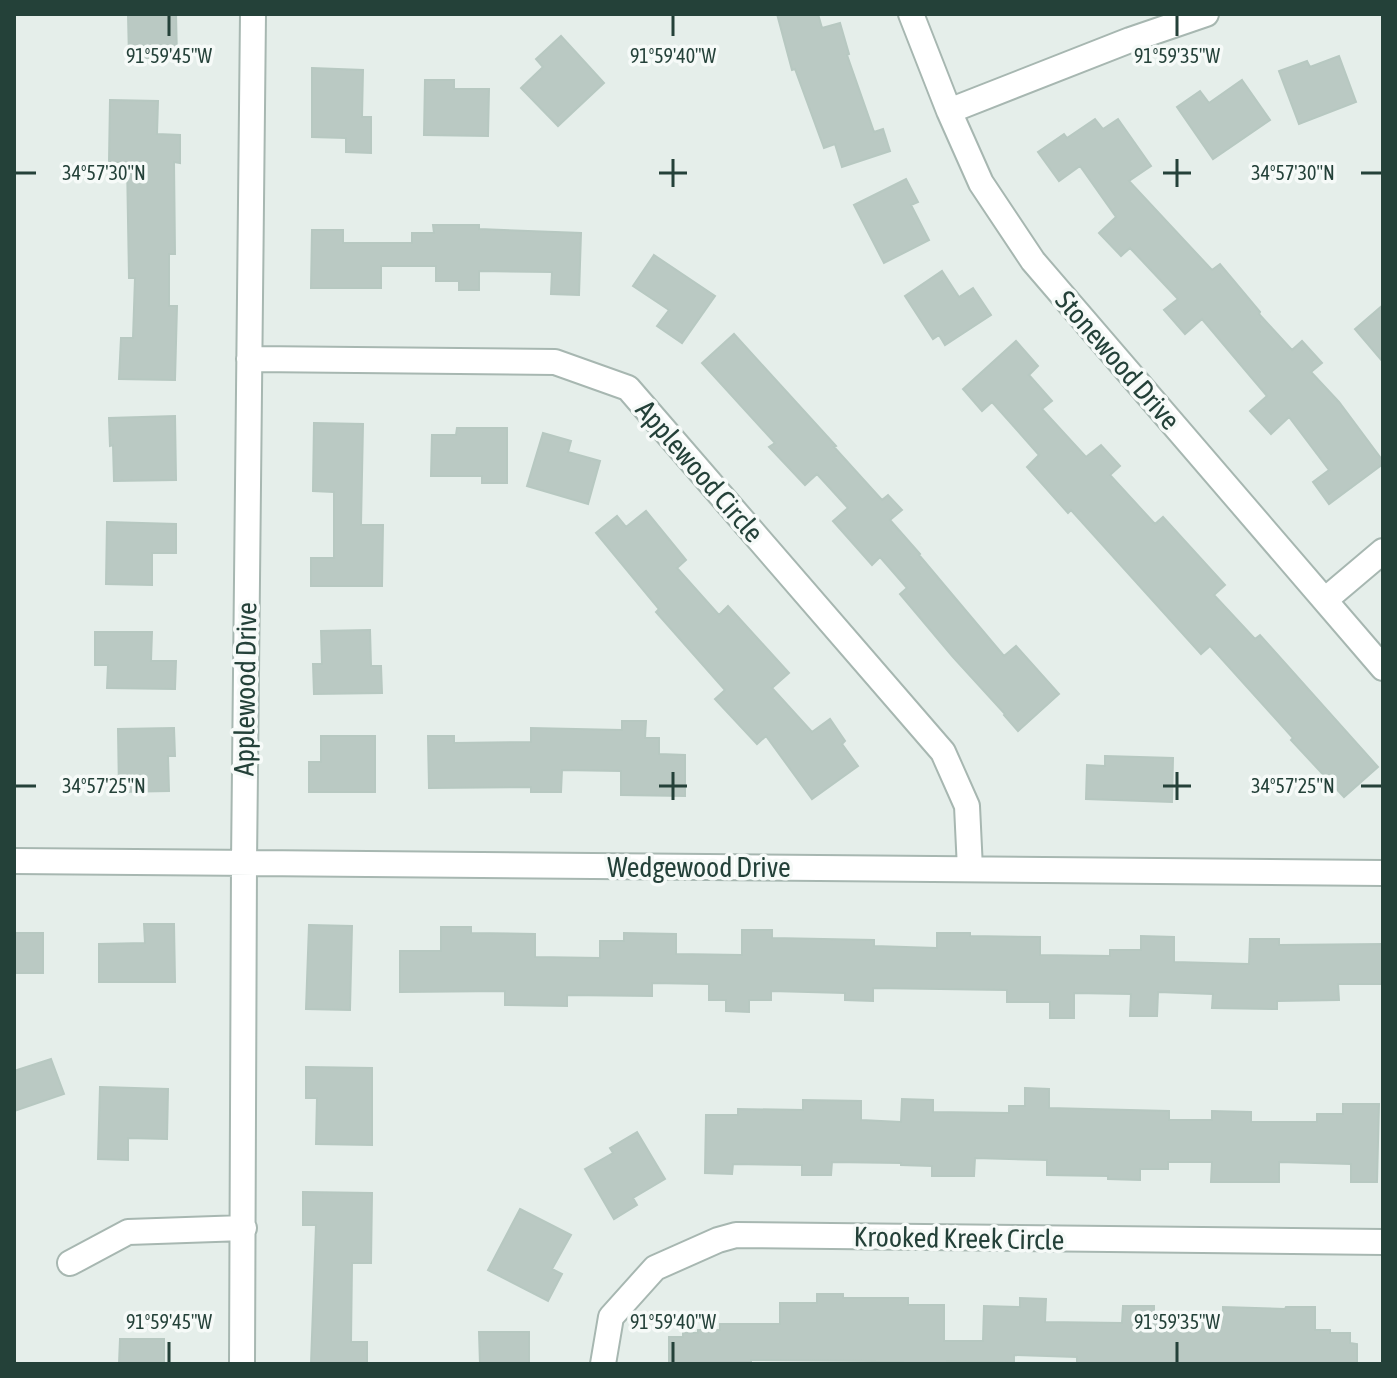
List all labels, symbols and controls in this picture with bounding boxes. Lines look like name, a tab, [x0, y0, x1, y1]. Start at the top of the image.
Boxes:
text: 91°59'45"W	[126, 44, 213, 67]
text: 91°59'40"W	[630, 44, 717, 67]
text: 91°59'35"W	[1134, 44, 1221, 67]
text: 34°57'30"N	[62, 161, 146, 184]
text: 34°57'30"N	[1251, 161, 1335, 184]
street label: Stonewood Drive	[1049, 284, 1187, 436]
street label: Applewood Circle	[630, 394, 770, 548]
street label: Applewood Drive	[227, 602, 263, 776]
text: 34°57'25"N	[62, 774, 146, 797]
text: 34°57'25"N	[1251, 774, 1335, 797]
street label: Wedgewood Drive	[607, 851, 791, 883]
street label: Krooked Kreek Circle	[853, 1220, 1065, 1256]
text: 91°59'45"W	[126, 1310, 213, 1333]
text: 91°59'40"W	[630, 1310, 717, 1333]
text: 91°59'35"W	[1134, 1310, 1221, 1333]

